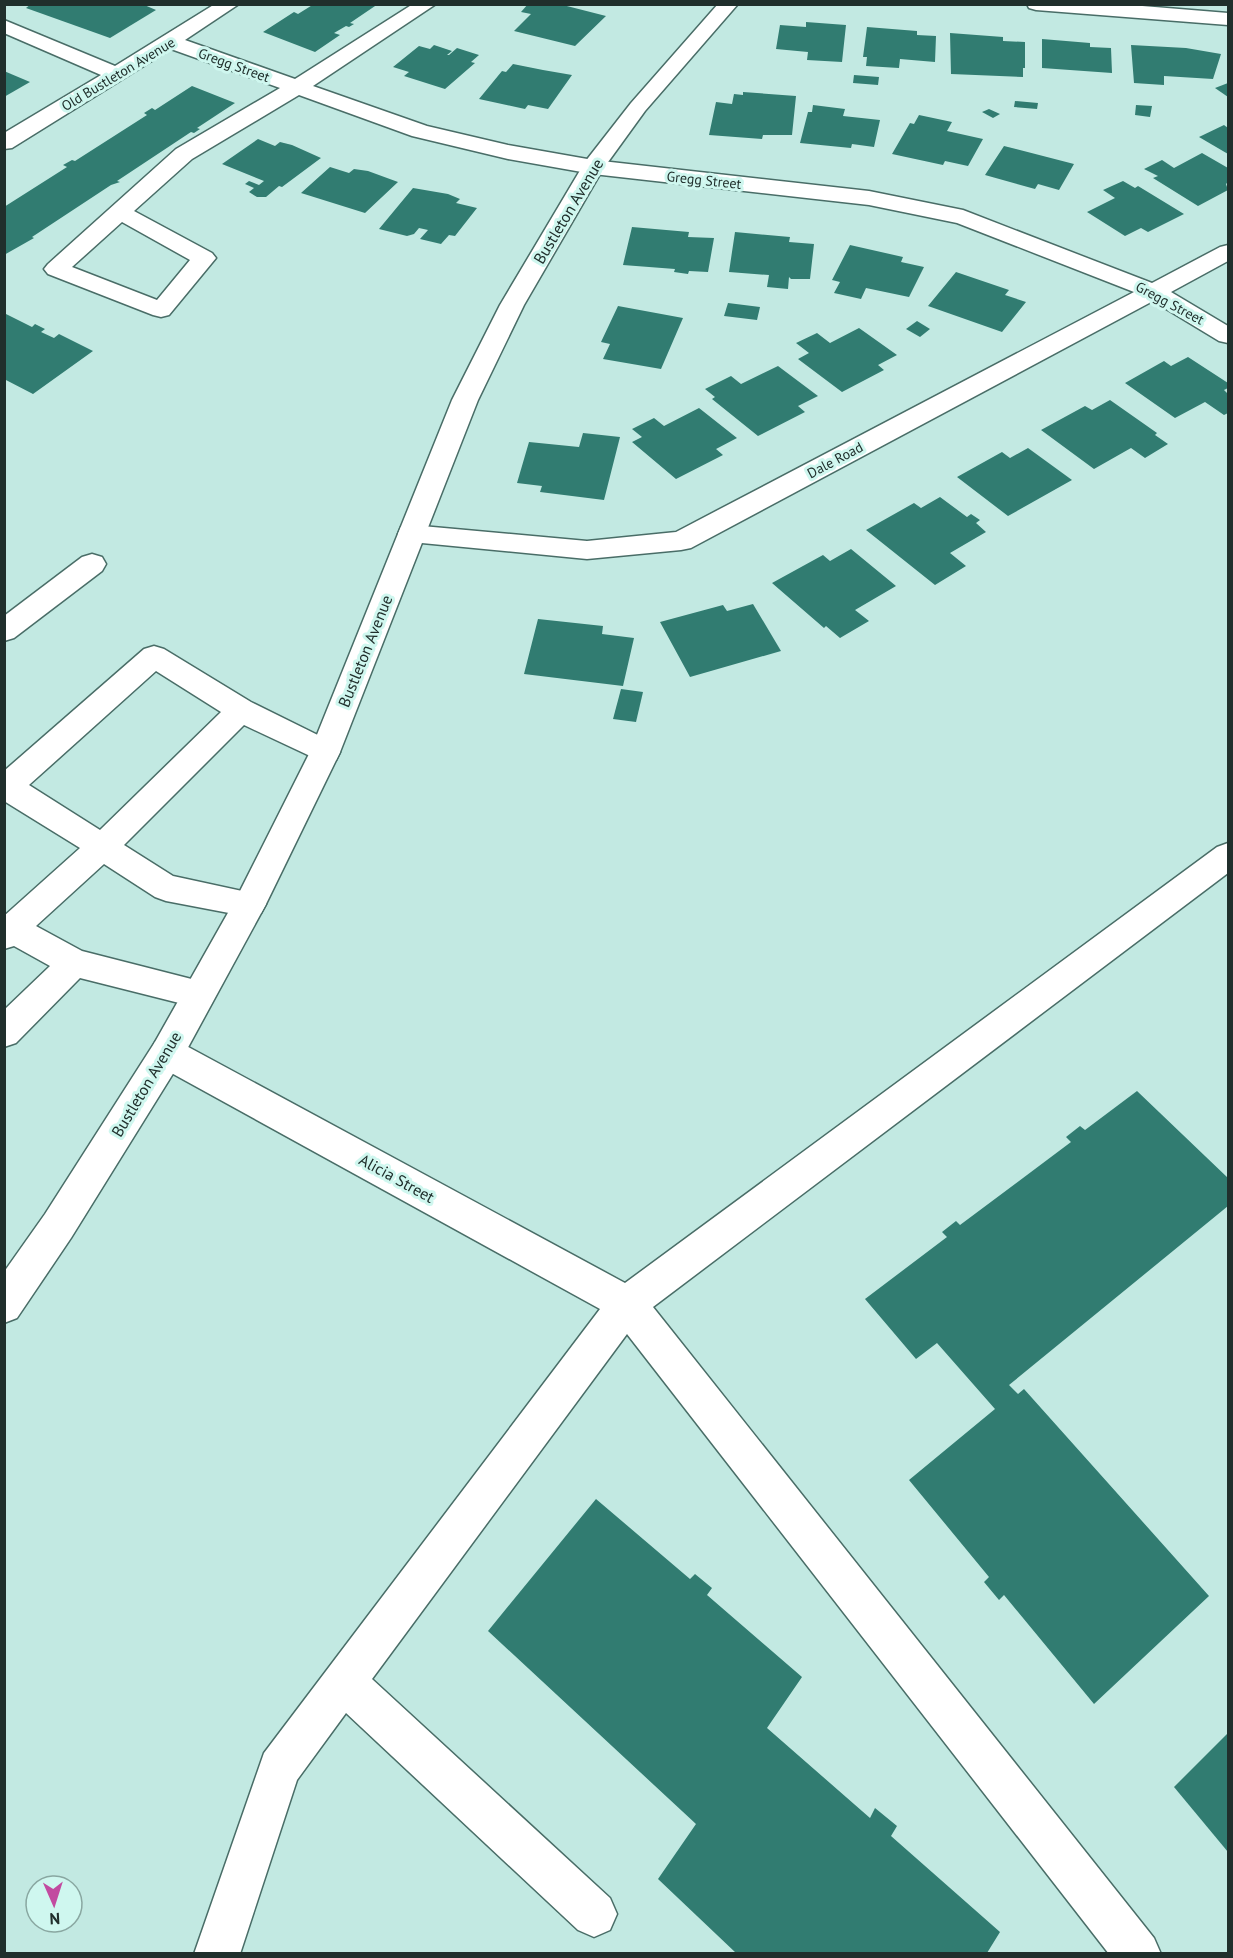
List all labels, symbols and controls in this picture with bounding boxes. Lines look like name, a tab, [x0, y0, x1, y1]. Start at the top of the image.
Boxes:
street label: Old Bustleton Avenue	[58, 33, 178, 115]
street label: Gregg Street	[196, 44, 272, 86]
street label: Bustleton Avenue	[529, 155, 607, 267]
street label: Gregg Street	[666, 167, 742, 193]
street label: Gregg Street	[1133, 277, 1207, 329]
street label: Dale Road	[804, 438, 866, 482]
street label: Bustleton Avenue	[333, 592, 397, 710]
street label: Bustleton Avenue	[107, 1028, 185, 1140]
street label: Alicia Street	[356, 1149, 439, 1207]
north arrow	[24, 1874, 84, 1934]
text: N	[49, 1909, 61, 1929]

